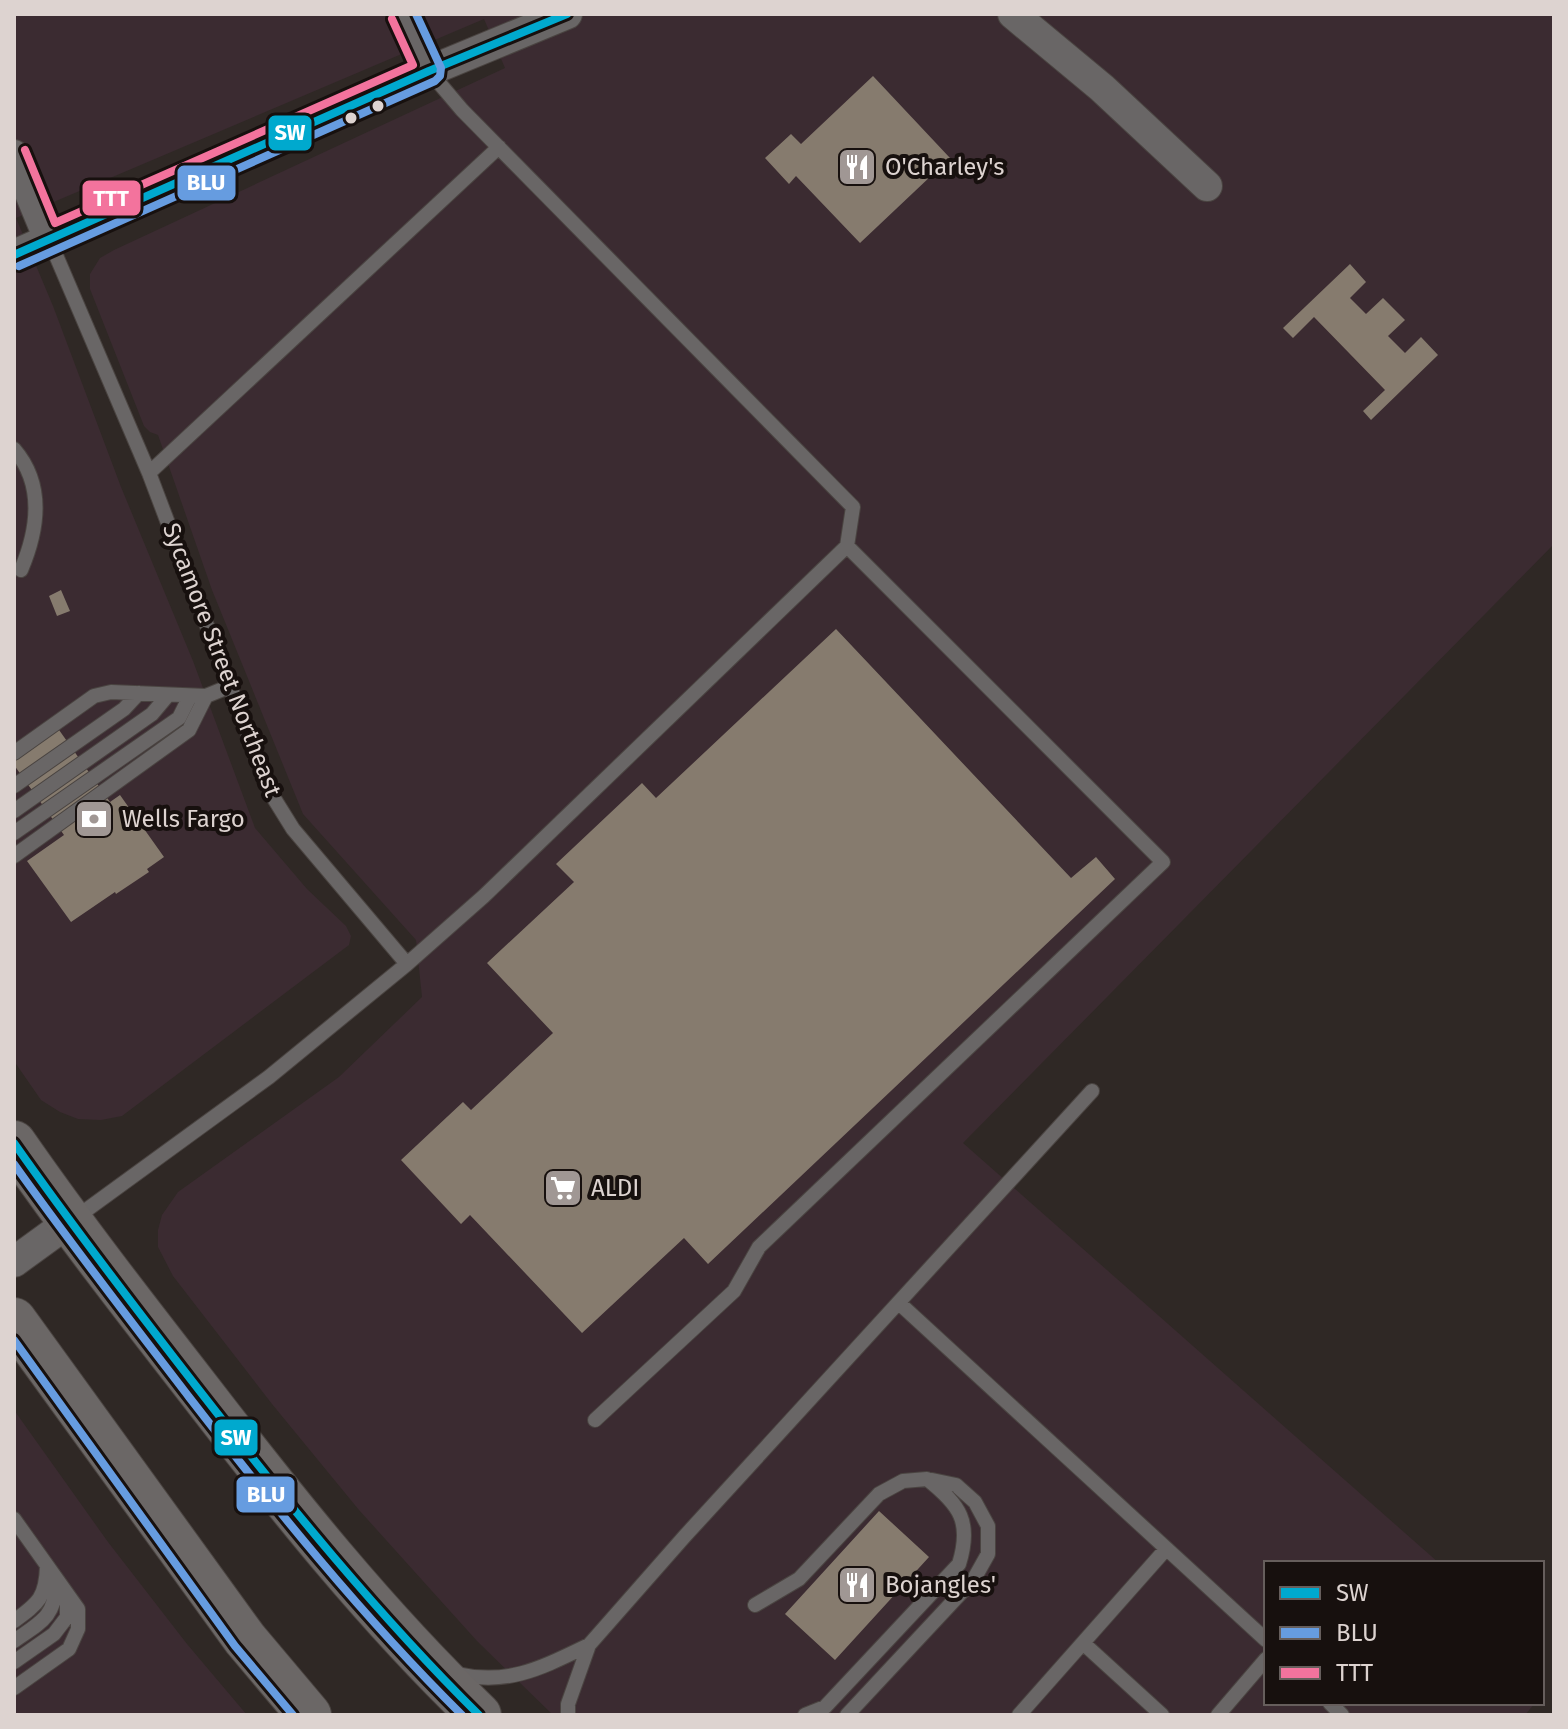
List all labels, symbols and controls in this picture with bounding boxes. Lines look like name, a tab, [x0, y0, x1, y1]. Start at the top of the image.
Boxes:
unlabelled marker	[370, 98, 386, 114]
unlabelled marker	[343, 110, 359, 126]
line badge: SW	[267, 114, 313, 152]
text: SW	[275, 119, 306, 146]
restaurant icon: O'Charley's	[836, 146, 878, 188]
place label: O'Charley's	[885, 153, 1004, 181]
line badge: BLU	[176, 164, 237, 202]
text: BLU	[187, 169, 225, 196]
line badge: TTT	[81, 179, 142, 217]
text: TTT	[93, 185, 129, 212]
street label: Sycamore Street Northeast	[157, 519, 287, 801]
bank icon: Wells Fargo	[73, 798, 115, 840]
place label: Wells Fargo	[122, 805, 245, 833]
supermarket icon: ALDI	[542, 1167, 584, 1209]
place label: ALDI	[591, 1174, 639, 1202]
line badge: SW	[213, 1418, 259, 1457]
text: SW	[221, 1424, 252, 1451]
line badge: BLU	[235, 1475, 296, 1514]
text: BLU	[247, 1481, 285, 1508]
legend	[1264, 1561, 1544, 1705]
restaurant icon: Bojangles'	[836, 1564, 878, 1606]
place label: Bojangles'	[885, 1571, 996, 1599]
text: SW	[1336, 1579, 1369, 1607]
text: BLU	[1336, 1619, 1378, 1647]
text: TTT	[1336, 1659, 1374, 1687]

